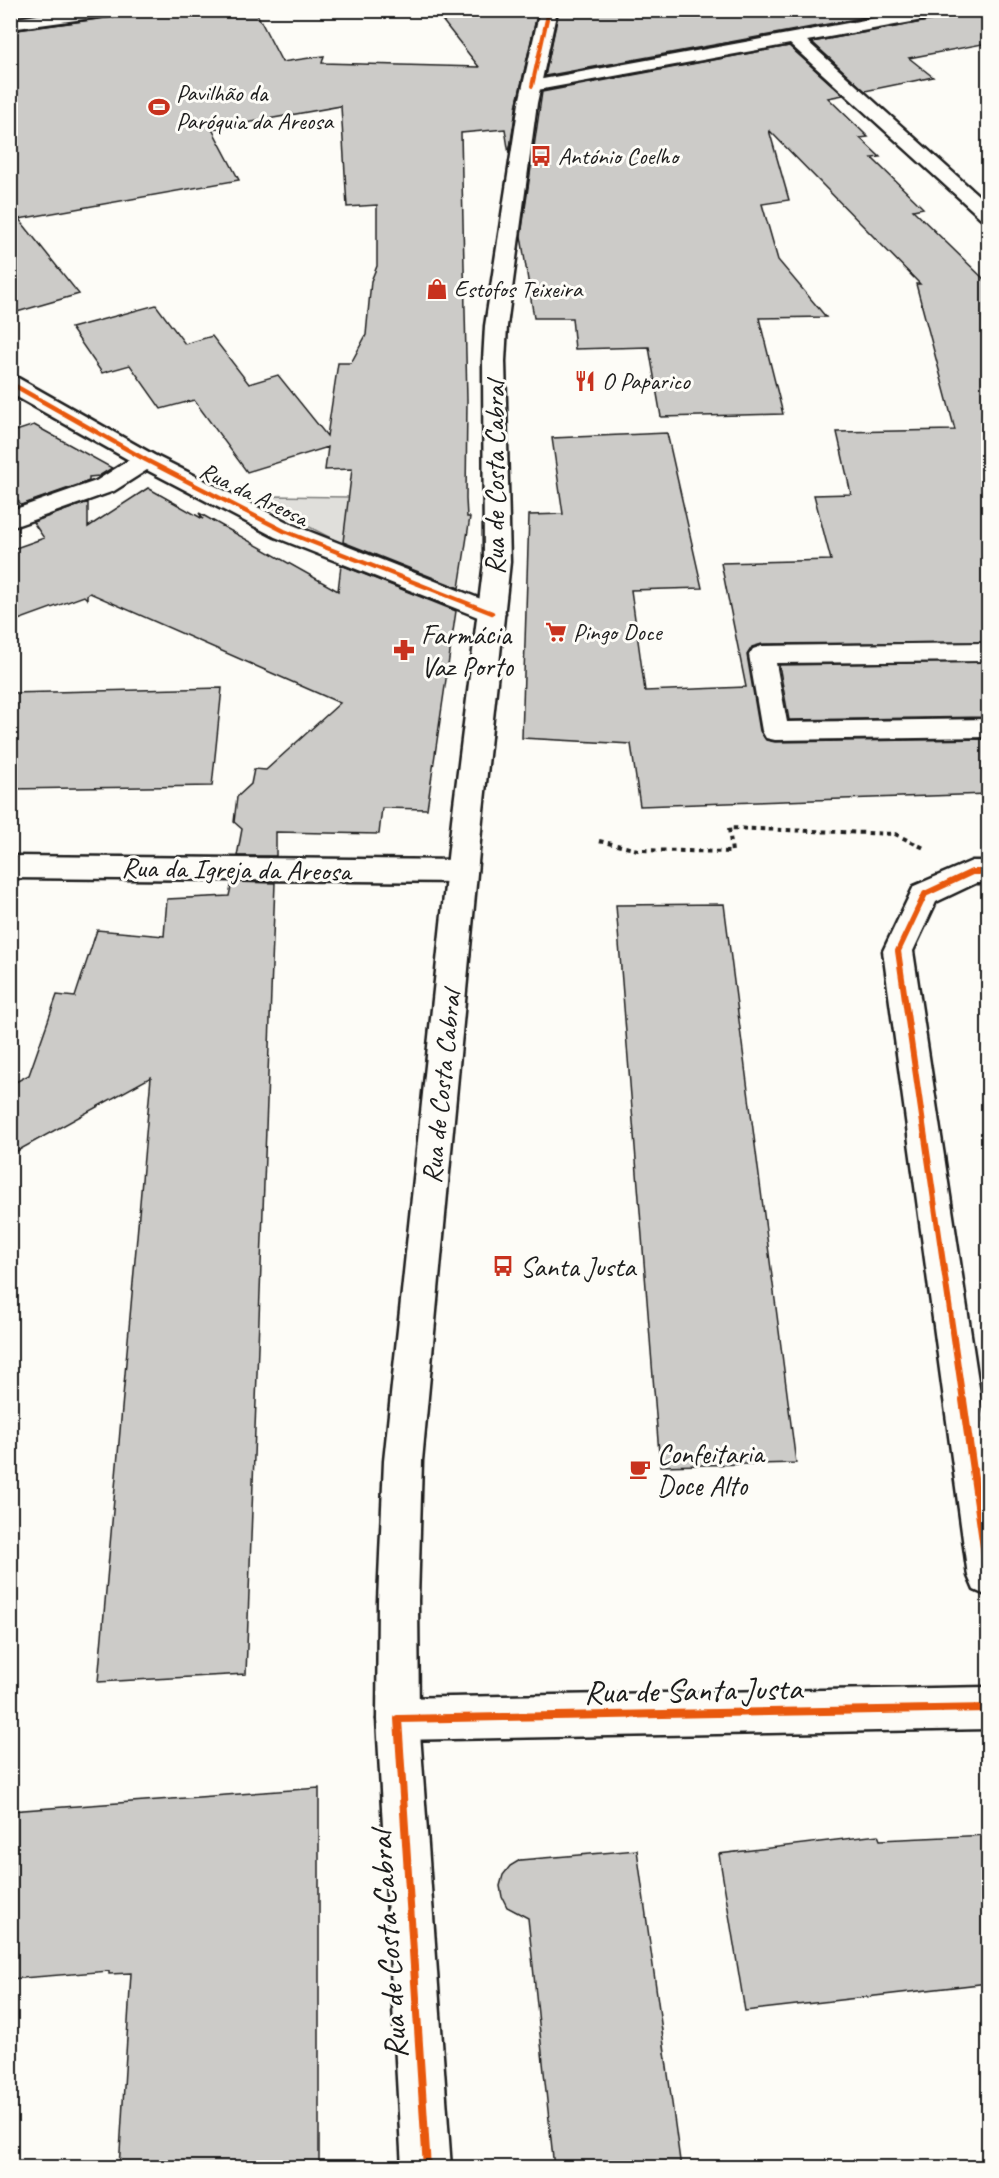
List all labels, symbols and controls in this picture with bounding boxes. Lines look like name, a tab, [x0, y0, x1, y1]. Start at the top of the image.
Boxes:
place label: Pavilhão da Paróquia da Areosa	[176, 78, 334, 136]
sports icon: Pavilhão da Paróquia da Areosa	[147, 95, 171, 119]
place label: António Coelho	[558, 141, 680, 171]
bus stop icon: António Coelho	[529, 144, 553, 168]
place label: Estofos Teixeira	[454, 274, 584, 304]
shop icon: Estofos Teixeira	[425, 277, 449, 301]
place label: O Paparico	[602, 366, 691, 396]
restaurant icon: O Paparico	[573, 369, 597, 393]
street label: Rua de Costa Cabral	[477, 376, 512, 575]
street label: Rua da Areosa	[195, 455, 315, 534]
place label: Farmácia Vaz Porto	[421, 617, 515, 684]
place label: Pingo Doce	[573, 617, 664, 647]
supermarket icon: Pingo Doce	[544, 620, 568, 644]
pharmacy icon: Farmácia Vaz Porto	[392, 638, 416, 662]
street label: Rua da Igreja da Areosa	[121, 850, 353, 889]
street label: Rua de Costa Cabral	[413, 984, 469, 1185]
place label: Santa Justa	[520, 1249, 637, 1284]
bus stop icon: Santa Justa	[491, 1254, 515, 1278]
place label: Confeitaria Doce Alto	[657, 1436, 766, 1503]
cafe icon: Confeitaria Doce Alto	[628, 1457, 652, 1481]
street label: Rua de Santa Justa	[584, 1667, 805, 1713]
street label: Rua de Costa Cabral	[359, 1824, 417, 2060]

